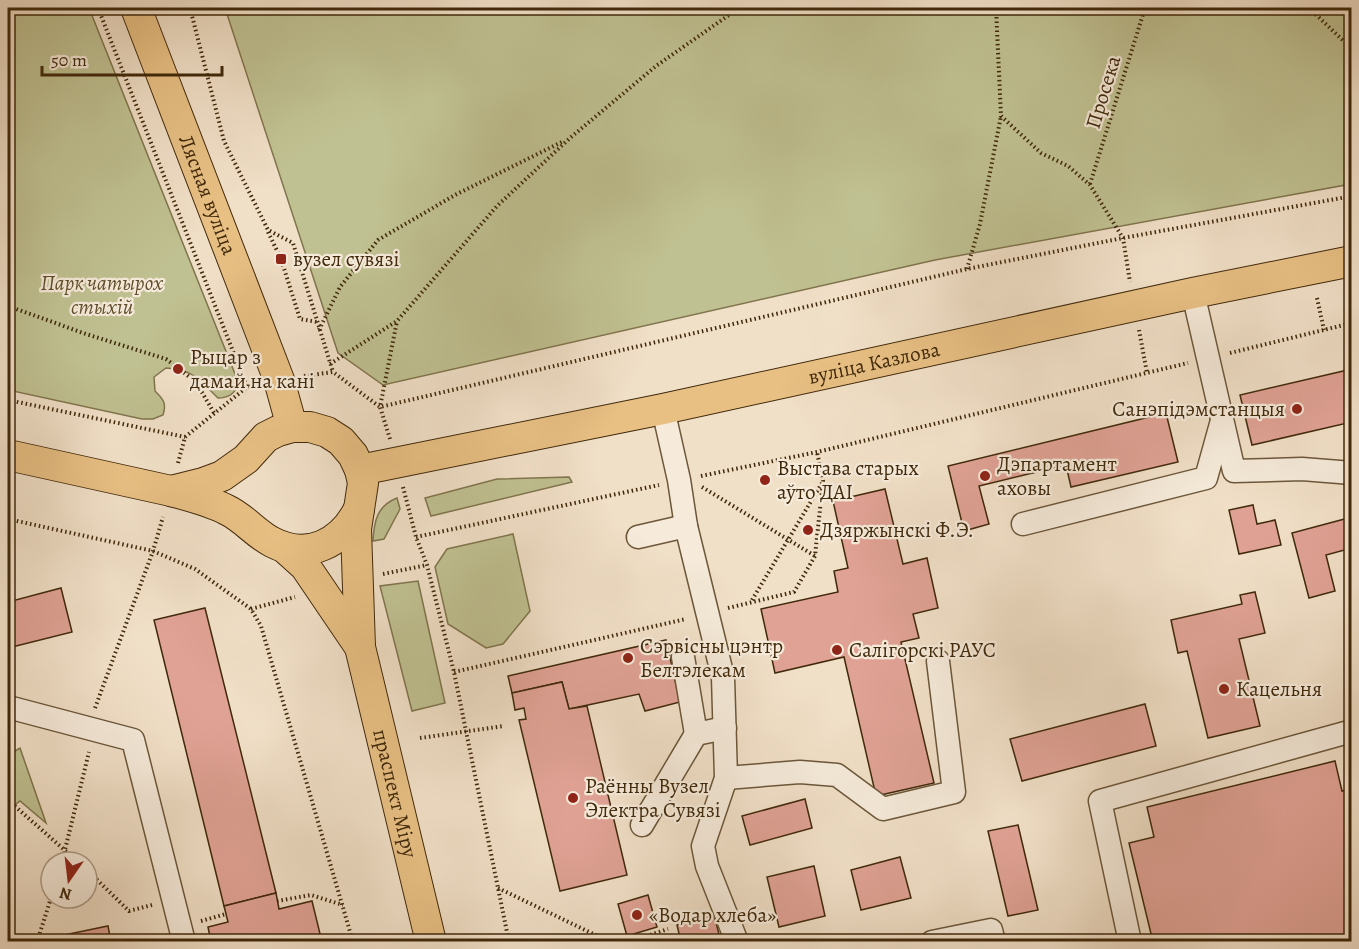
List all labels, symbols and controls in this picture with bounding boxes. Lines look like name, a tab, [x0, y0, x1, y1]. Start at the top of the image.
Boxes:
scale bar	[42, 39, 222, 77]
text: 50 m	[51, 48, 87, 72]
street label: Просека	[1079, 52, 1127, 132]
street label: Лясная вуліца	[172, 131, 244, 259]
place label: вузел сувязі	[293, 245, 399, 273]
marker: вузел сувязі	[274, 252, 288, 266]
park label: Парк чатырох стыхій	[40, 269, 164, 321]
street label: вуліца Казлова	[805, 335, 943, 391]
place label: Рыцар з дамай на кані	[189, 343, 315, 395]
marker: Рыцар з дамай на кані	[171, 362, 185, 376]
place label: Санэпідэмстанцыя	[1112, 395, 1285, 423]
marker: Санэпідэмстанцыя	[1290, 402, 1304, 416]
place label: Дэпартамент аховы	[997, 450, 1117, 502]
place label: Выстава старых аўто ДАІ	[777, 454, 919, 506]
marker: Дэпартамент аховы	[978, 469, 992, 483]
marker: Выстава старых аўто ДАІ	[758, 473, 772, 487]
place label: Дзяржынскі Ф.Э.	[820, 516, 974, 544]
marker: Дзяржынскі Ф.Э.	[801, 523, 815, 537]
place label: Сэрвісны цэнтр Белтэлекам	[640, 632, 783, 684]
place label: Салігорскі РАУС	[849, 636, 996, 664]
marker: Салігорскі РАУС	[830, 643, 844, 657]
marker: Сэрвісны цэнтр Белтэлекам	[621, 651, 635, 665]
place label: Кацельня	[1236, 675, 1322, 703]
marker: Кацельня	[1217, 682, 1231, 696]
street label: праспект Міру	[366, 726, 424, 861]
place label: Раённы Вузел Электра Сувязі	[585, 772, 721, 824]
marker: Раённы Вузел Электра Сувязі	[566, 791, 580, 805]
north arrow	[39, 850, 99, 910]
text: N	[57, 881, 74, 906]
place label: «Водар хлеба»	[649, 901, 776, 929]
marker: «Водар хлеба»	[630, 908, 644, 922]

